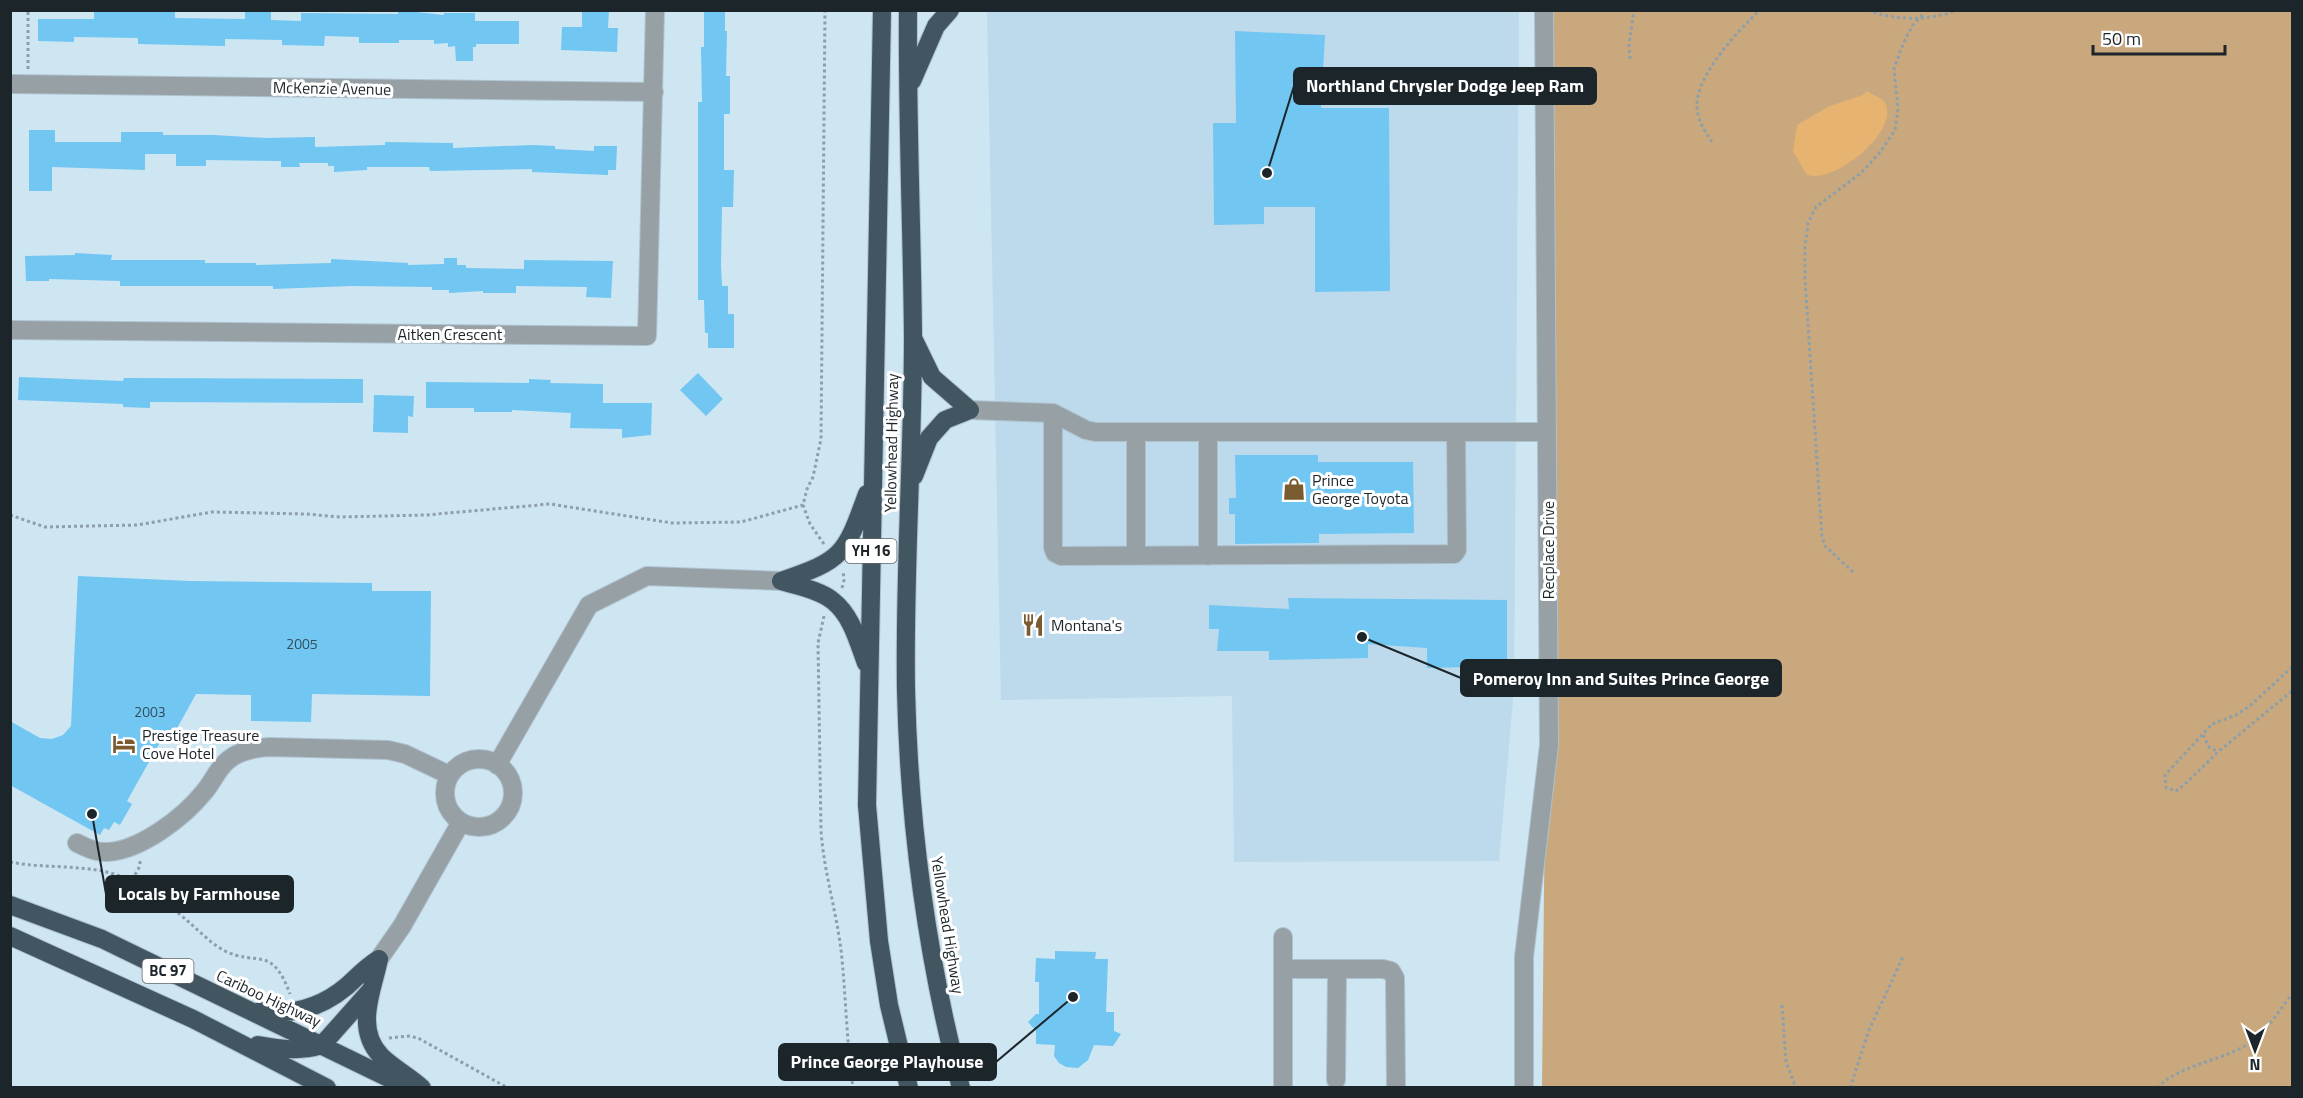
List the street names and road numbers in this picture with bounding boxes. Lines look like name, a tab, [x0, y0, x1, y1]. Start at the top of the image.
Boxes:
street label: McKenzie Avenue	[273, 75, 391, 101]
street label: Aitken Crescent	[398, 322, 503, 346]
street label: Yellowhead Highway	[878, 373, 904, 513]
street label: Recplace Drive	[1536, 501, 1560, 599]
road number: YH 16	[846, 539, 896, 563]
street label: Yellowhead Highway	[925, 854, 971, 996]
road number: BC 97	[142, 959, 194, 983]
street label: Cariboo Highway	[213, 963, 326, 1033]

